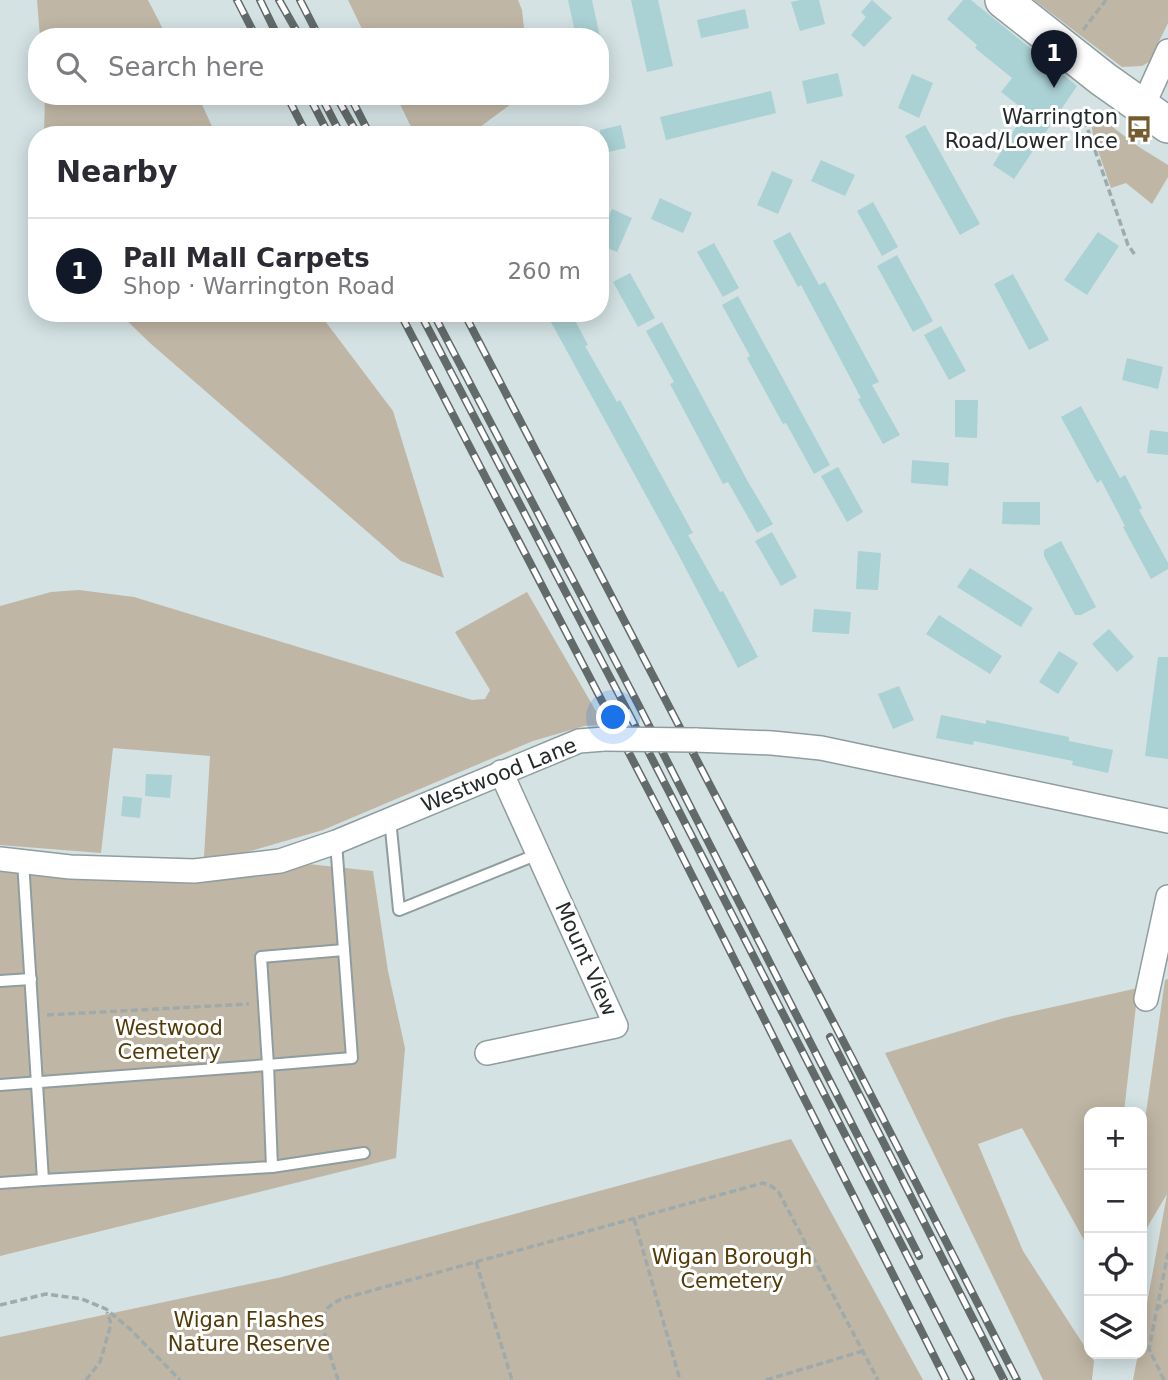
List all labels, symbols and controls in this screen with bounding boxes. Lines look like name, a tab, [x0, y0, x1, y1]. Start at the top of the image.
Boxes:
search box	[28, 28, 609, 105]
pin: 1	[1031, 30, 1077, 88]
icon: search	[52, 48, 90, 86]
text: Search here	[108, 52, 264, 82]
place label: Warrington Road/Lower Ince	[945, 105, 1118, 153]
bus stop icon: Warrington Road/Lower Ince	[1124, 114, 1154, 144]
text: Nearby	[56, 154, 178, 189]
text: Pall Mall Carpets	[123, 243, 370, 273]
text: 1	[71, 258, 87, 284]
text: 260 m	[507, 258, 581, 284]
text: Shop · Warrington Road	[123, 273, 395, 299]
your location	[596, 700, 630, 734]
street label: Westwood Lane	[418, 733, 580, 817]
street label: Mount View	[550, 898, 622, 1020]
park label: Westwood Cemetery	[115, 1016, 223, 1064]
map controls	[1084, 1107, 1147, 1359]
button: +	[1084, 1107, 1147, 1170]
button: −	[1084, 1170, 1147, 1233]
button: locate	[1084, 1233, 1147, 1296]
park label: Wigan Borough Cemetery	[652, 1245, 812, 1293]
button: layers	[1084, 1296, 1147, 1359]
park label: Wigan Flashes Nature Reserve	[168, 1308, 330, 1356]

